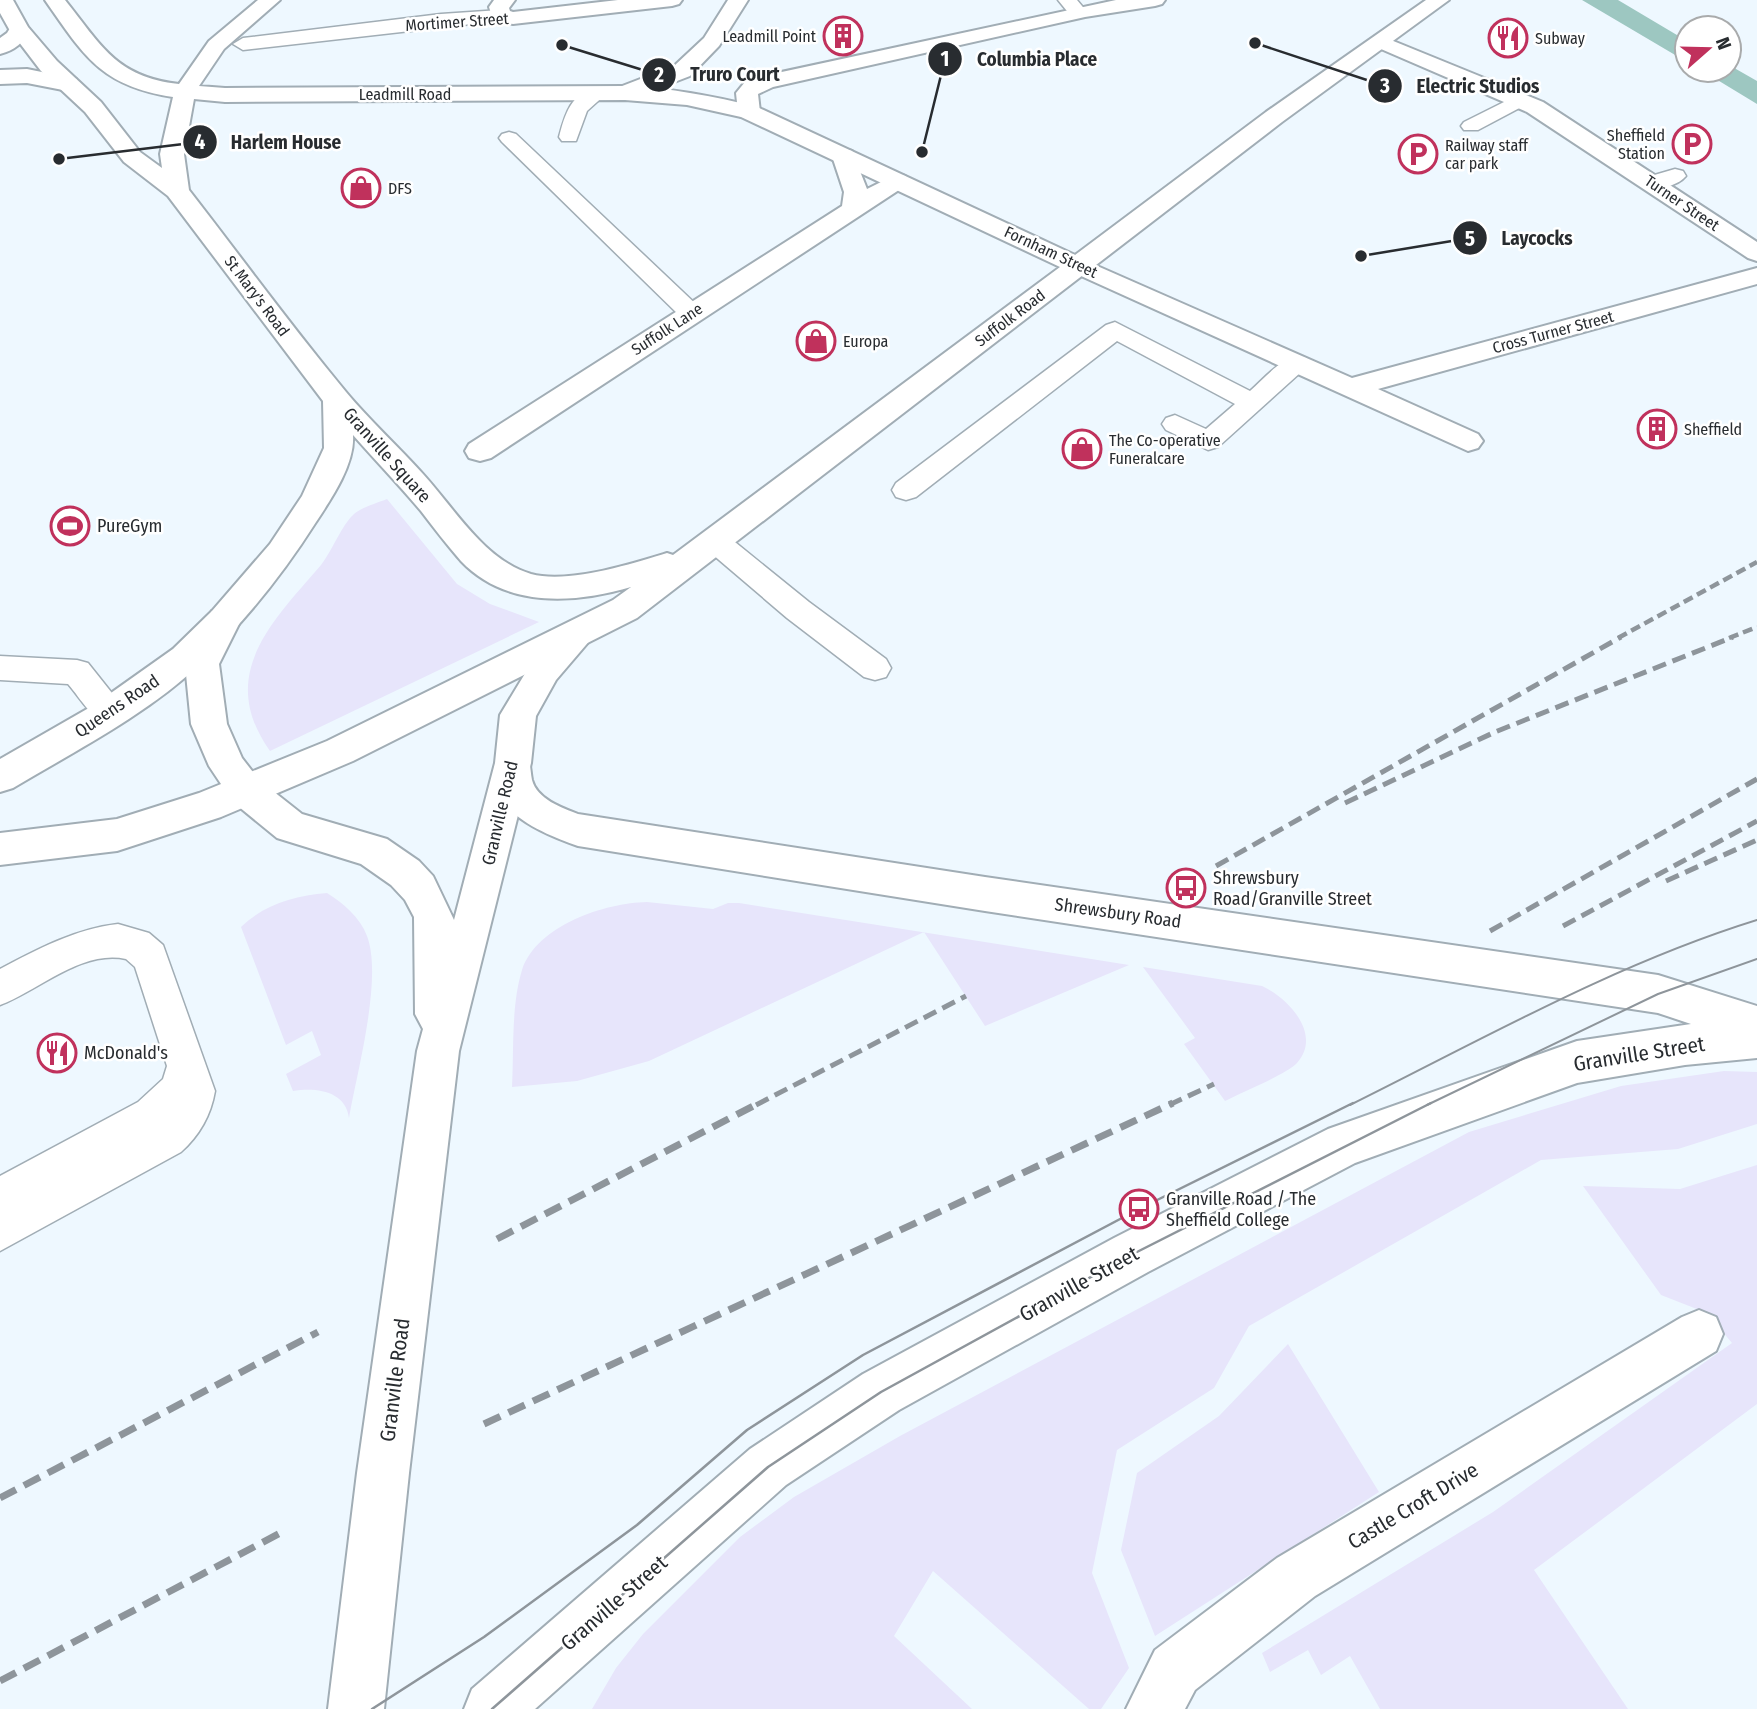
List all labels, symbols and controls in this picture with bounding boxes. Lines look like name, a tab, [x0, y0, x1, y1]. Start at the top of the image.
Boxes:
street label: Mortimer Street	[405, 9, 510, 35]
north arrow	[1673, 14, 1743, 84]
building icon: Leadmill Point	[822, 15, 864, 57]
restaurant icon: Subway	[1487, 17, 1529, 59]
place label: Leadmill Point	[723, 27, 817, 46]
place label: Subway	[1535, 29, 1586, 48]
text: N	[1711, 34, 1736, 53]
callout: Columbia Place	[928, 39, 1111, 79]
text: 1	[941, 46, 949, 72]
text: Columbia Place	[977, 48, 1097, 71]
callout: Truro Court	[642, 55, 794, 95]
text: 2	[653, 62, 664, 88]
text: Truro Court	[690, 63, 780, 86]
callout: Electric Studios	[1368, 66, 1554, 106]
text: 3	[1379, 73, 1390, 99]
text: Electric Studios	[1417, 75, 1540, 98]
street label: Leadmill Road	[359, 85, 451, 104]
callout: Harlem House	[182, 122, 355, 162]
parking icon: Sheffield Station	[1671, 123, 1713, 165]
place label: Sheffield Station	[1607, 126, 1665, 163]
text: 4	[195, 129, 206, 155]
text: Harlem House	[231, 131, 342, 154]
parking icon: Railway staff car park	[1397, 133, 1439, 175]
place label: Railway staff car park	[1445, 136, 1529, 173]
shop icon: DFS	[340, 167, 382, 209]
street label: Turner Street	[1641, 171, 1723, 235]
place label: DFS	[388, 179, 412, 198]
callout: Laycocks	[1453, 218, 1587, 258]
street label: Fornham Street	[1001, 222, 1101, 282]
text: 5	[1465, 226, 1475, 252]
text: Laycocks	[1501, 227, 1573, 250]
street label: St Mary's Road	[221, 252, 293, 340]
street label: Suffolk Road	[971, 285, 1049, 351]
street label: Suffolk Lane	[628, 299, 706, 359]
street label: Cross Turner Street	[1490, 307, 1616, 357]
shop icon: Europa	[795, 320, 837, 362]
place label: Europa	[843, 332, 889, 351]
street label: Granville Square	[338, 403, 436, 507]
building icon: Sheffield	[1636, 408, 1678, 450]
place label: Sheffield	[1684, 420, 1742, 439]
shop icon: The Co-operative Funeralcare	[1061, 428, 1103, 470]
place label: The Co-operative Funeralcare	[1109, 431, 1221, 468]
sports icon: PureGym	[49, 505, 91, 547]
place label: PureGym	[97, 515, 162, 537]
street label: Queens Road	[71, 670, 163, 742]
street label: Granville Road	[477, 759, 523, 867]
bus stop icon: Shrewsbury Road/Granville Street	[1165, 867, 1207, 909]
place label: Shrewsbury Road/Granville Street	[1213, 867, 1372, 910]
street label: Shrewsbury Road	[1053, 893, 1183, 933]
street label: Granville Street	[1572, 1031, 1707, 1077]
restaurant icon: McDonald's	[36, 1032, 78, 1074]
place label: McDonald's	[84, 1042, 168, 1064]
bus stop icon: Granville Road / The Sheffield College	[1118, 1188, 1160, 1230]
place label: Granville Road / The Sheffield College	[1166, 1188, 1316, 1231]
street label: Granville Street	[1015, 1240, 1143, 1327]
street label: Granville Road	[375, 1317, 415, 1443]
street label: Castle Croft Drive	[1343, 1457, 1483, 1555]
street label: Granville Street	[555, 1550, 673, 1656]

